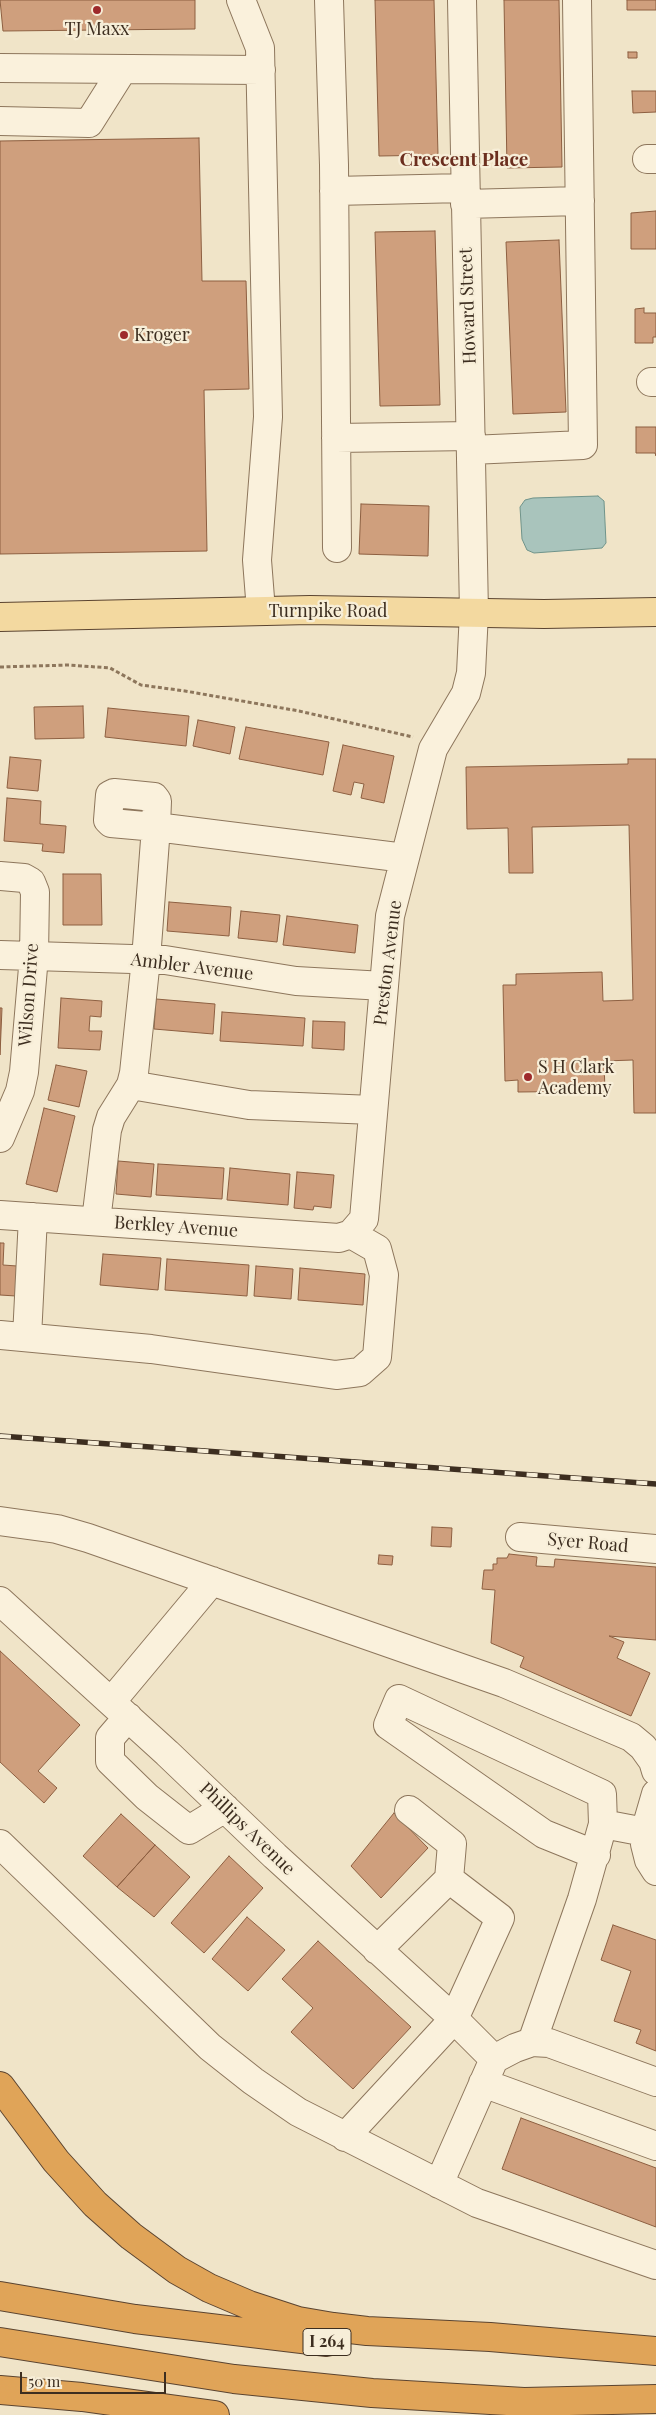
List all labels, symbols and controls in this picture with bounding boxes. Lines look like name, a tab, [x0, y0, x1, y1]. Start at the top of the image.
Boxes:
marker: TJ Maxx	[91, 4, 103, 16]
place label: TJ Maxx	[65, 18, 129, 40]
district label: Crescent Place	[400, 149, 528, 171]
street label: Howard Street	[455, 247, 481, 365]
place label: Kroger	[134, 324, 190, 346]
marker: Kroger	[118, 329, 130, 341]
street label: Turnpike Road	[269, 600, 387, 622]
street label: Preston Avenue	[370, 899, 406, 1027]
street label: Wilson Drive	[15, 943, 43, 1047]
street label: Ambler Avenue	[130, 949, 254, 985]
place label: S H Clark Academy	[538, 1056, 614, 1098]
marker: S H Clark Academy	[522, 1071, 534, 1083]
street label: Berkley Avenue	[113, 1212, 239, 1242]
street label: Syer Road	[547, 1529, 629, 1557]
street label: Phillips Avenue	[195, 1778, 299, 1880]
road number: I 264	[303, 2328, 351, 2356]
scale bar	[22, 2362, 169, 2394]
text: 50 m	[28, 2371, 60, 2391]

